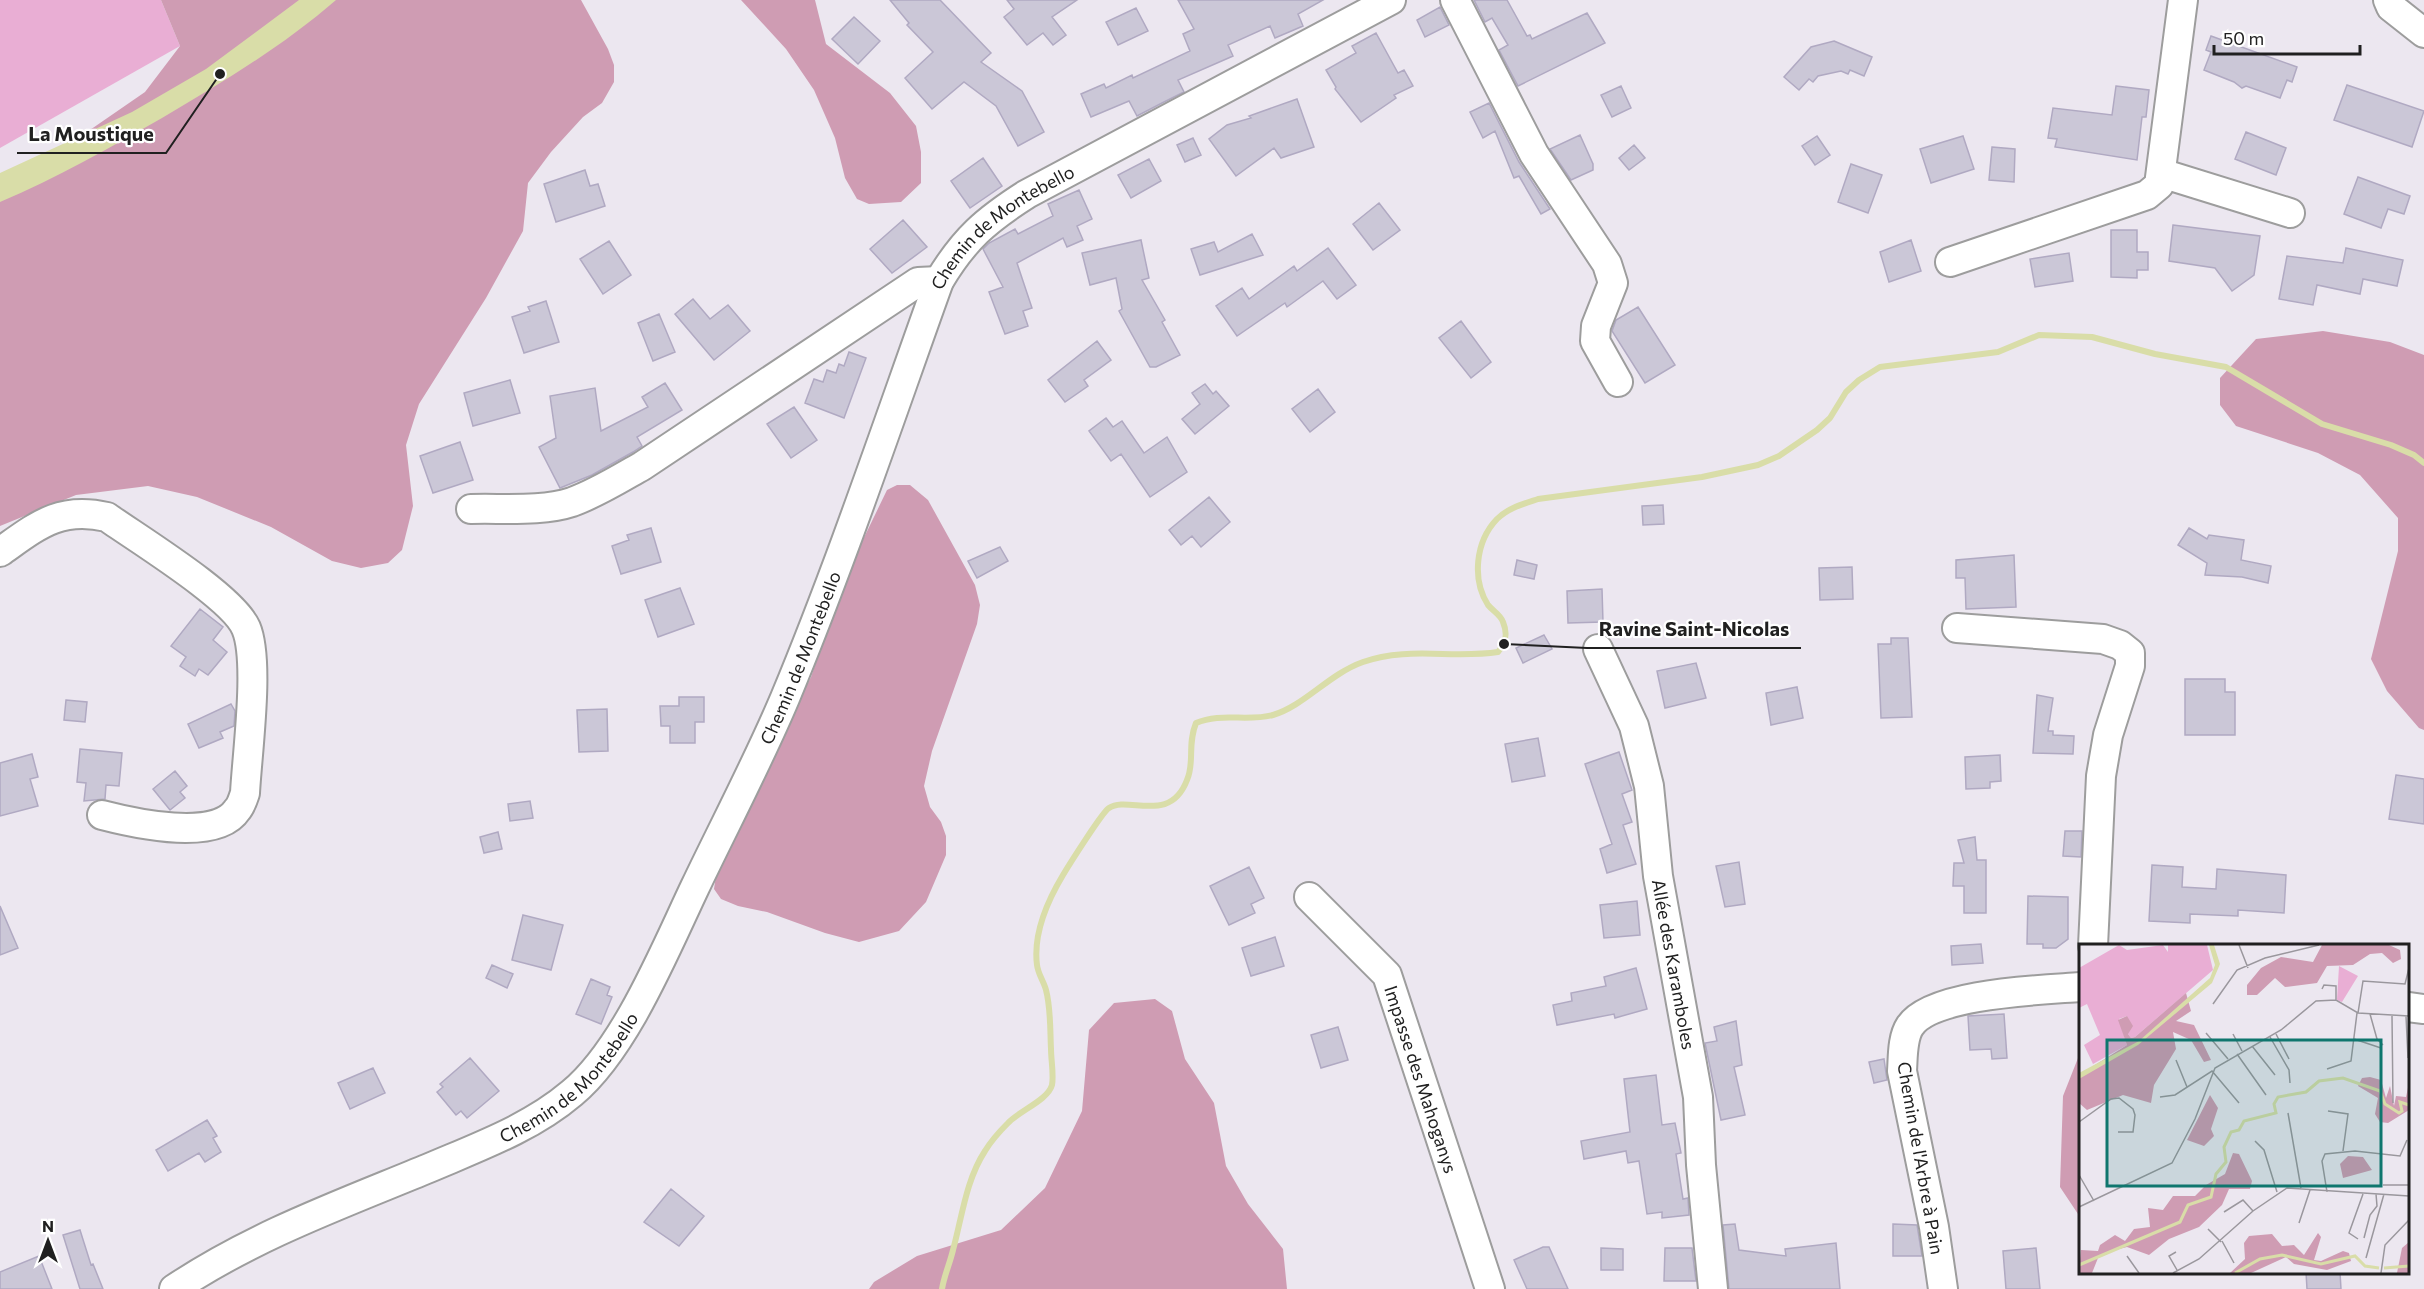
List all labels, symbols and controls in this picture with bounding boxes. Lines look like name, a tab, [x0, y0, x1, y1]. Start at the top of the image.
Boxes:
scale bar	[2214, 18, 2360, 56]
text: 50 m	[2223, 27, 2264, 49]
callout: La Moustique	[17, 115, 166, 153]
text: La Moustique	[28, 121, 154, 145]
street label: Chemin de Montebello	[926, 160, 1078, 292]
street label: Chemin de Montebello	[755, 568, 845, 748]
callout: Ravine Saint-Nicolas	[1587, 610, 1801, 648]
text: Ravine Saint-Nicolas	[1599, 616, 1789, 640]
street label: Allée des Karamboles	[1648, 877, 1700, 1051]
inset map	[2079, 944, 2409, 1274]
street label: Impasse des Mahoganys	[1380, 983, 1462, 1176]
street label: Chemin de Montebello	[496, 1008, 642, 1147]
street label: Chemin de l'Arbre à Pain	[1893, 1060, 1949, 1256]
north arrow	[18, 1211, 78, 1271]
text: N	[42, 1216, 54, 1235]

